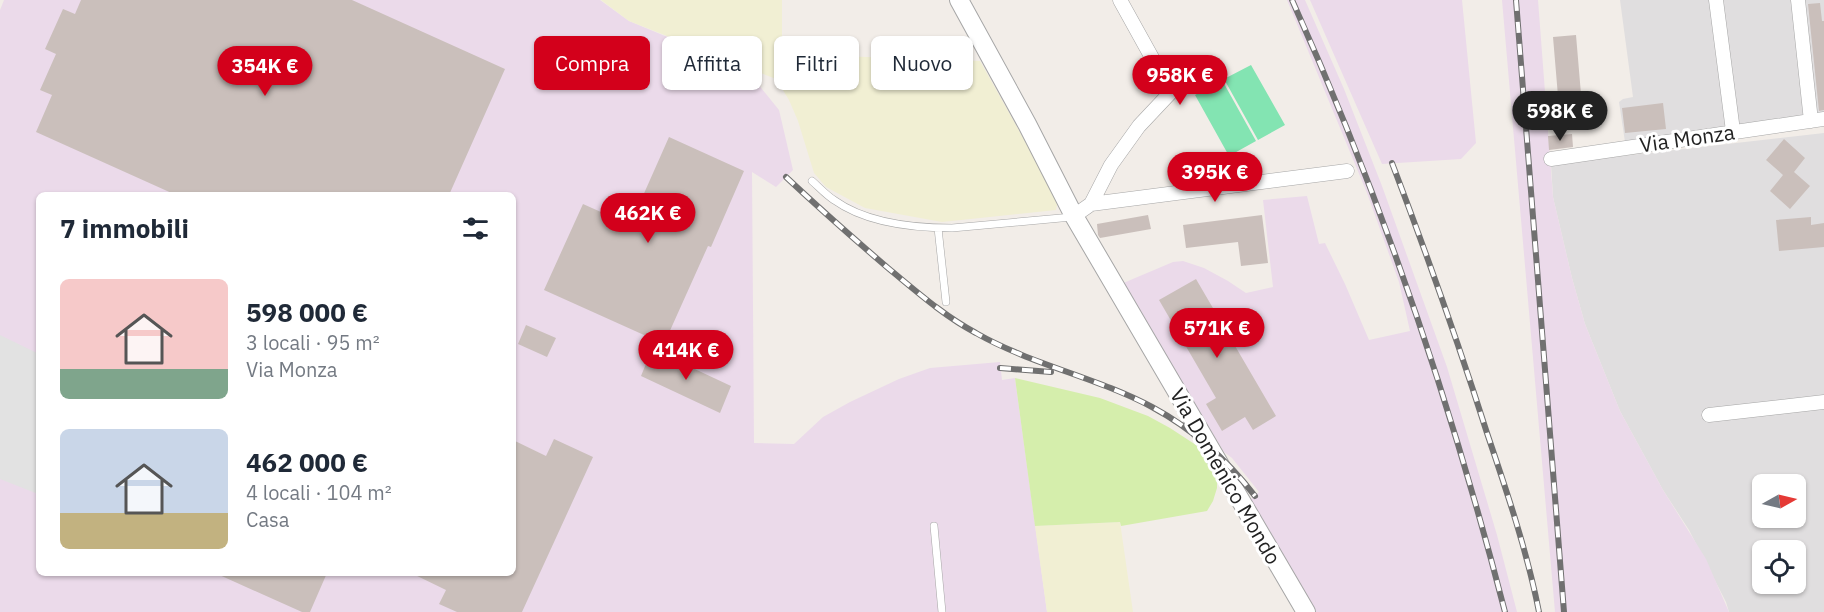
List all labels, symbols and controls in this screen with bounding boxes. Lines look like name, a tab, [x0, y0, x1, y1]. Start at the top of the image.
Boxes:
chip: Compra	[534, 36, 650, 90]
chip: Affitta	[662, 36, 762, 90]
chip: Filtri	[774, 36, 859, 90]
chip: Nuovo	[871, 36, 973, 90]
pin: 354K €	[216, 46, 314, 97]
text: 354K €	[231, 52, 299, 79]
pin: 958K €	[1131, 55, 1229, 106]
text: 958K €	[1146, 61, 1214, 88]
pin: 598K €	[1511, 91, 1609, 142]
text: 598K €	[1526, 97, 1594, 124]
street label: Via Monza	[1638, 117, 1736, 159]
pin: 395K €	[1166, 152, 1264, 203]
text: 395K €	[1181, 158, 1249, 185]
pin: 462K €	[599, 193, 697, 244]
text: 462K €	[614, 199, 682, 226]
text: 7 immobili	[60, 211, 189, 245]
icon: filters	[459, 212, 492, 245]
text: 598 000 €	[246, 295, 368, 329]
icon: home	[108, 303, 180, 375]
pin: 571K €	[1168, 308, 1266, 359]
text: 571K €	[1183, 314, 1251, 341]
text: 3 locali · 95 m²	[246, 329, 380, 356]
pin: 414K €	[637, 330, 735, 381]
text: 414K €	[652, 336, 720, 363]
text: Via Monza	[246, 356, 337, 383]
street label: Via Domenico Mondo	[1164, 383, 1288, 569]
text: 462 000 €	[246, 445, 368, 479]
icon: home	[108, 453, 180, 525]
north arrow	[1752, 474, 1806, 528]
map controls	[1752, 474, 1806, 594]
text: 4 locali · 104 m²	[246, 479, 392, 506]
text: Casa	[246, 506, 290, 533]
button: locate	[1752, 540, 1806, 594]

